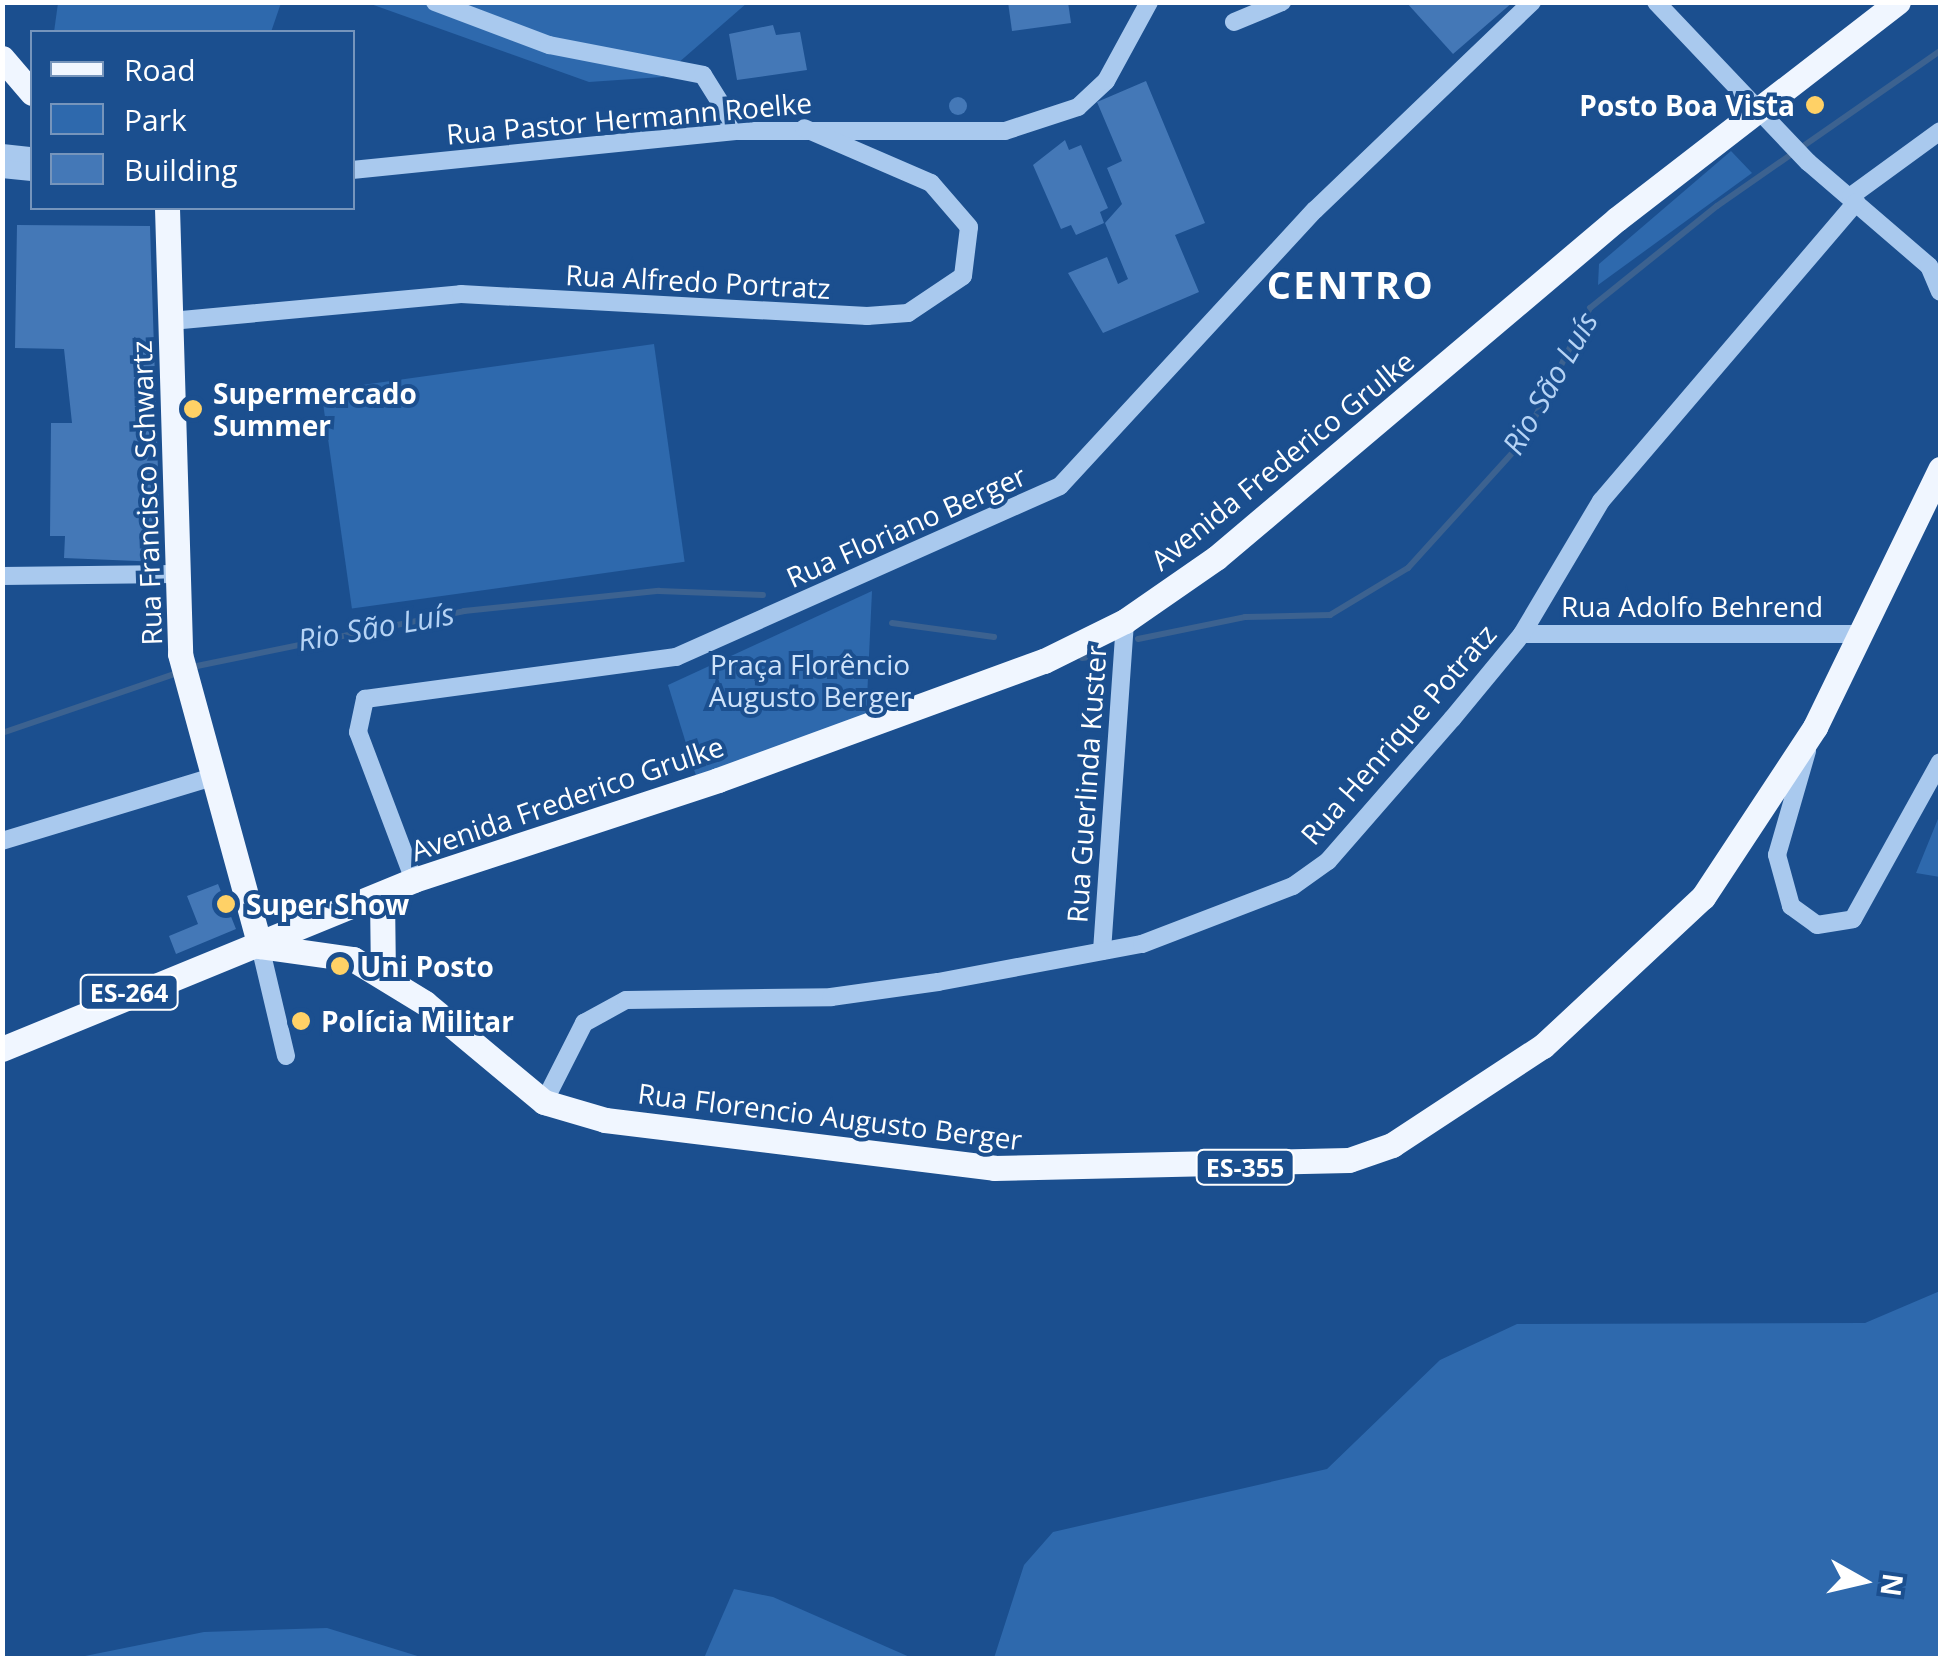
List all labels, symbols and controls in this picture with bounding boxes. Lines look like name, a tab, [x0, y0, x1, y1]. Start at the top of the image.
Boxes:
legend	[30, 30, 355, 210]
text: Road	[124, 49, 196, 90]
street label: Rua Pastor Hermann Roelke	[445, 85, 813, 151]
place label: Posto Boa Vista	[1579, 88, 1795, 122]
marker: Posto Boa Vista	[1804, 94, 1826, 116]
text: Park	[124, 99, 187, 140]
text: Building	[124, 149, 238, 190]
street label: Rua Alfredo Portratz	[565, 257, 831, 305]
district label: CENTRO	[1267, 262, 1435, 308]
water label: Rio São Luís	[1495, 305, 1605, 461]
street label: Rua Francisco Schwartz	[124, 340, 168, 646]
street label: Avenida Frederico Grulke	[1144, 344, 1420, 576]
place label: Supermercado Summer	[213, 376, 417, 442]
marker: Supermercado Summer	[182, 398, 204, 420]
street label: Rua Floriano Berger	[781, 458, 1031, 594]
street label: Rua Adolfo Behrend	[1561, 589, 1823, 623]
water label: Rio São Luís	[295, 596, 457, 658]
street label: Rua Henrique Potratz	[1293, 617, 1503, 851]
street label: Rua Guerlinda Kuster	[1060, 644, 1112, 924]
park label: Praça Florêncio Augusto Berger	[709, 647, 911, 713]
street label: Avenida Frederico Grulke	[406, 729, 728, 867]
place label: Super Show	[246, 887, 409, 921]
marker: Super Show	[215, 893, 237, 915]
place label: Uni Posto	[360, 949, 494, 983]
marker: Uni Posto	[329, 955, 351, 977]
road number: ES-264	[79, 972, 179, 1012]
place label: Polícia Militar	[321, 1004, 514, 1038]
marker: Polícia Militar	[290, 1010, 312, 1032]
street label: Rua Florencio Augusto Berger	[636, 1076, 1024, 1156]
road number: ES-355	[1195, 1147, 1295, 1187]
north arrow	[1813, 1531, 1913, 1631]
text: N	[1872, 1571, 1913, 1599]

